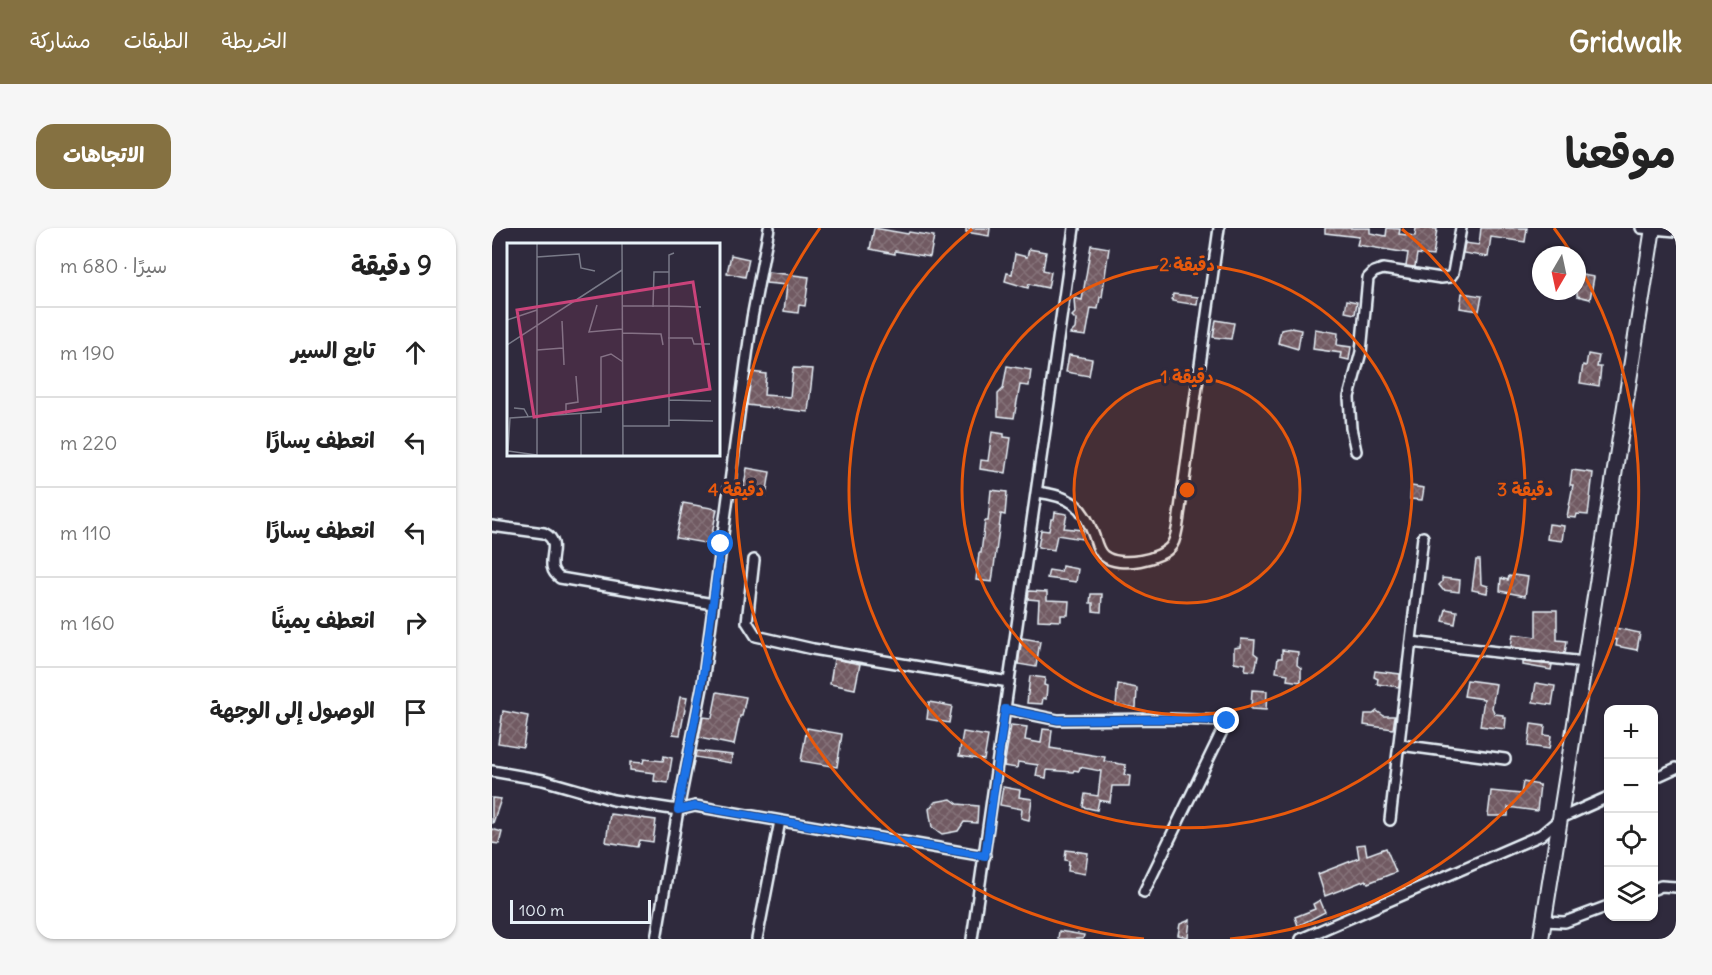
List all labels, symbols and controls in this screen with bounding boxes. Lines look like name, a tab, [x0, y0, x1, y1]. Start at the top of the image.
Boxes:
text: Gridwalk	[1569, 24, 1682, 60]
text: مشاركة	[30, 27, 91, 54]
text: الطبقات	[124, 27, 189, 54]
text: الخريطة	[222, 27, 287, 54]
button: الاتجاهات	[36, 124, 171, 189]
text: موقعنا	[1565, 127, 1676, 179]
inset map	[507, 243, 720, 456]
north arrow	[1532, 246, 1586, 300]
text: 9 دقيقة	[351, 249, 432, 282]
text: سيرًا · 680 m	[60, 253, 167, 278]
text: 2 دقيقة	[1159, 253, 1215, 276]
text: تابع السير	[291, 336, 375, 364]
icon: ahead	[399, 336, 432, 369]
text: 190 m	[60, 340, 115, 365]
text: 1 دقيقة	[1161, 365, 1213, 388]
text: انعطف يسارًا	[266, 426, 375, 454]
icon: left	[399, 426, 432, 459]
text: 220 m	[60, 430, 117, 455]
text: 4 دقيقة	[708, 478, 764, 501]
text: 3 دقيقة	[1497, 478, 1553, 501]
centre of rings	[1177, 480, 1197, 500]
text: انعطف يسارًا	[266, 516, 375, 544]
icon: left	[399, 516, 432, 549]
text: 110 m	[60, 520, 111, 545]
route start	[707, 530, 733, 556]
text: انعطف يمينًا	[272, 606, 375, 634]
icon: right	[399, 606, 432, 639]
text: 160 m	[60, 610, 115, 635]
text: الوصول إلى الوجهة	[210, 696, 375, 724]
icon: arrive	[399, 696, 432, 729]
map controls	[1604, 705, 1658, 921]
button: +	[1604, 705, 1658, 759]
route end	[1213, 707, 1239, 733]
button: −	[1604, 759, 1658, 813]
button: locate	[1604, 813, 1658, 867]
button: layers	[1604, 867, 1658, 921]
scale bar	[510, 897, 651, 924]
text: 100 m	[519, 900, 564, 920]

